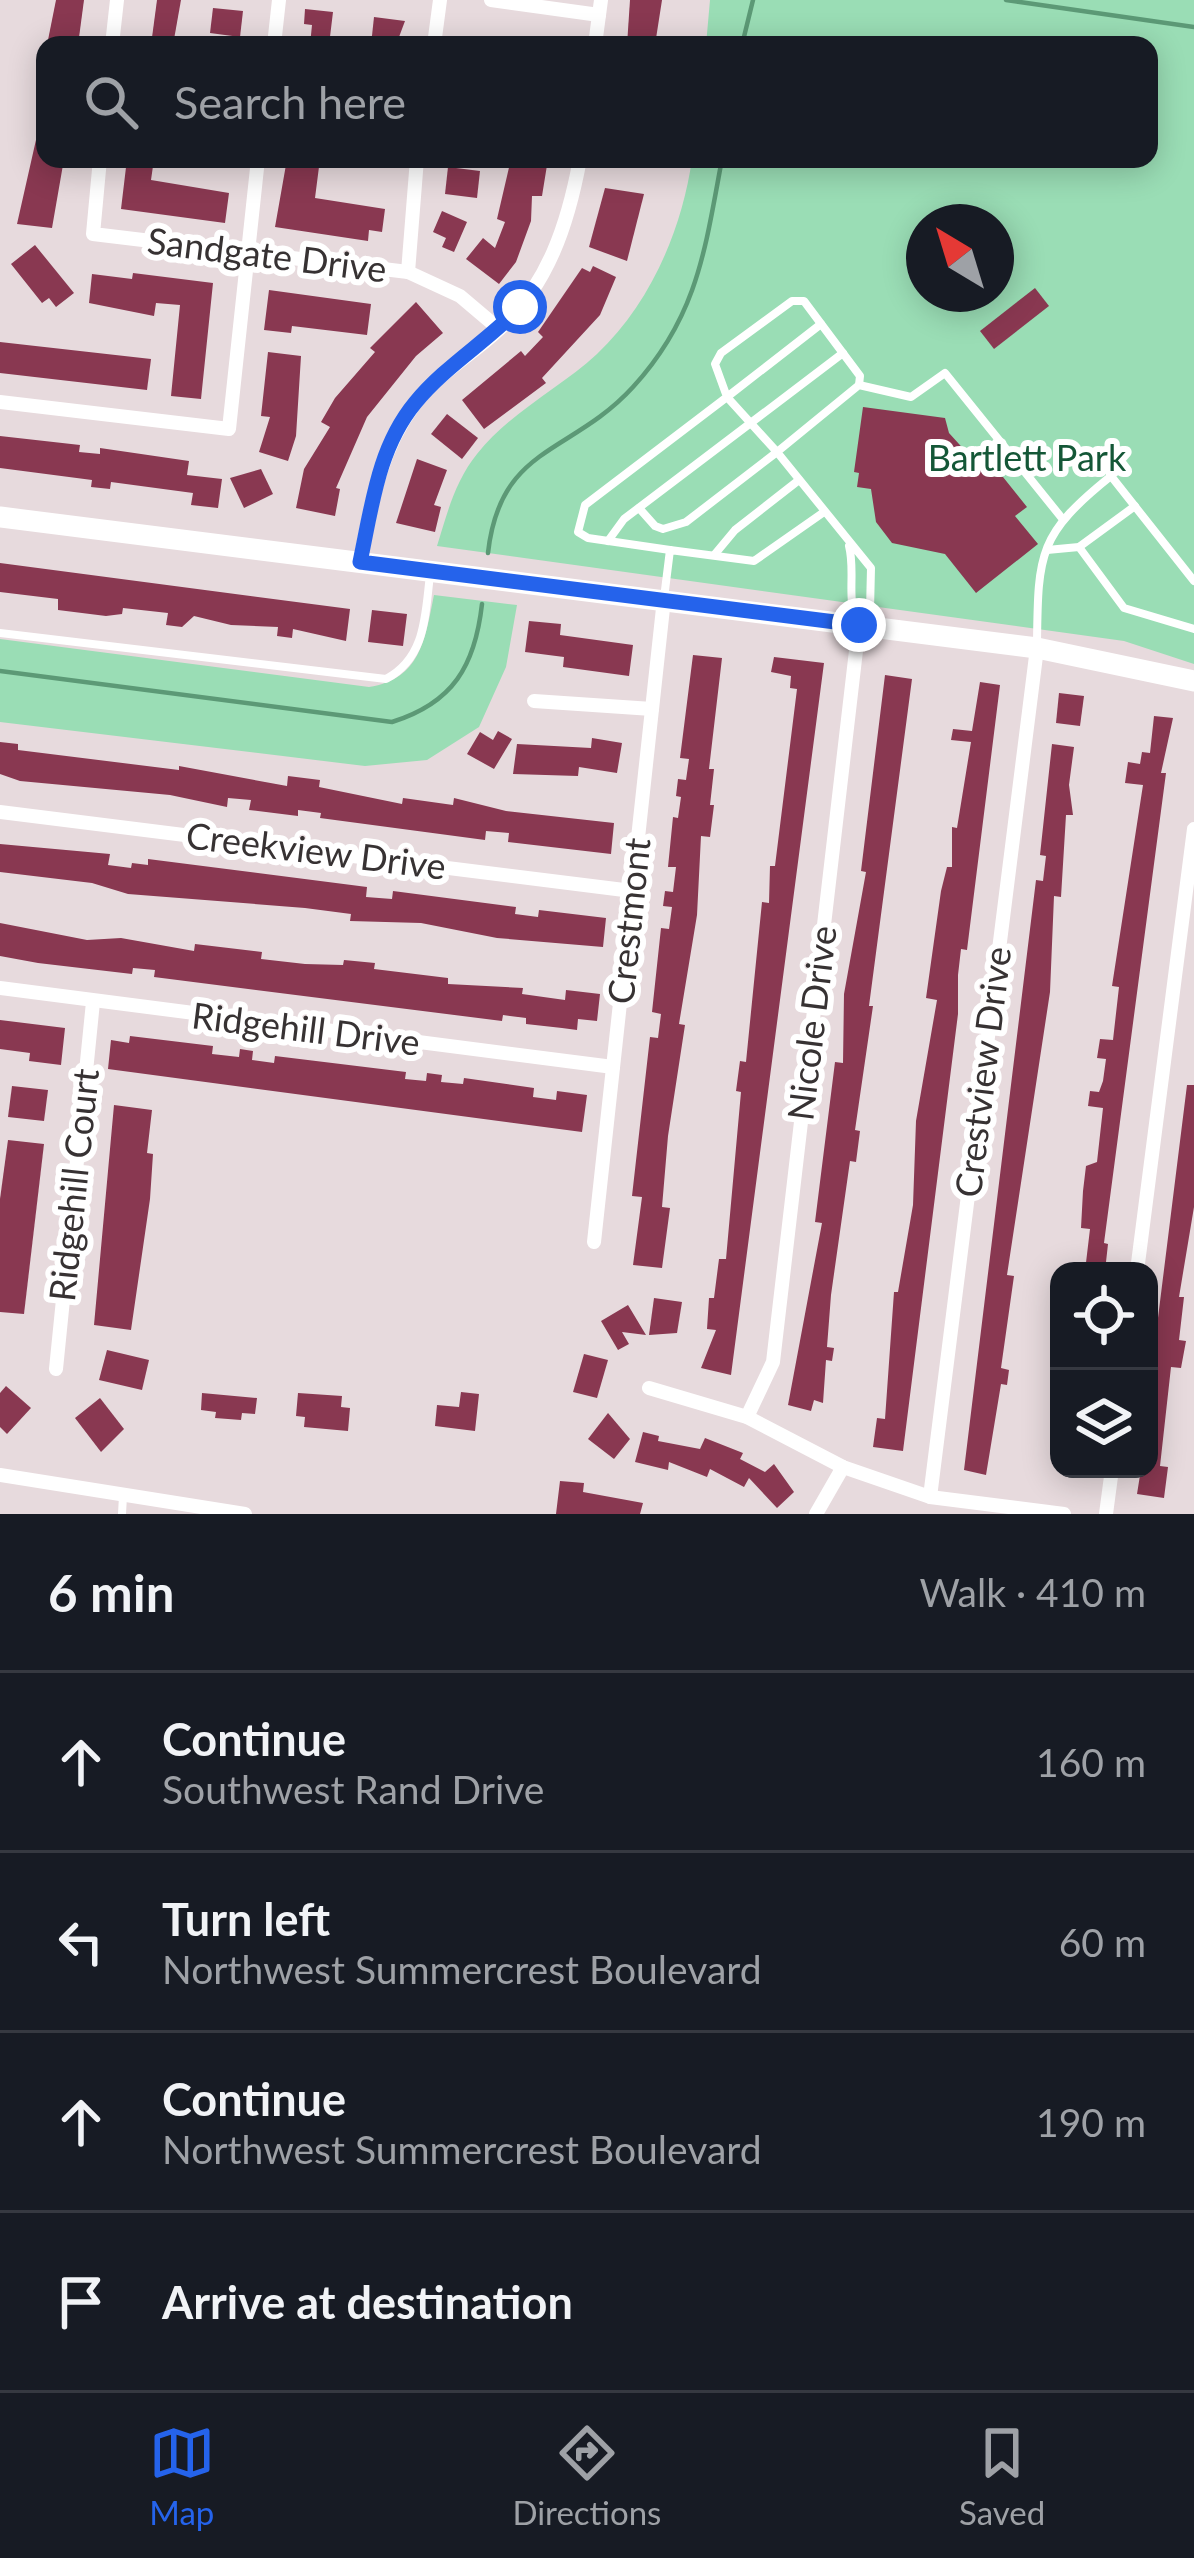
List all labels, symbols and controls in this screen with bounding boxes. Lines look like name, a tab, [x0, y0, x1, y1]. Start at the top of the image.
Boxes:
search box	[36, 36, 1158, 168]
icon: search	[78, 69, 144, 135]
text: Search here	[174, 75, 406, 129]
north arrow	[906, 204, 1014, 312]
street label: Sandgate Drive	[145, 218, 389, 291]
route start	[493, 280, 547, 334]
park label: Bartlett Park	[928, 435, 1127, 479]
route end	[832, 598, 886, 652]
street label: Creekview Drive	[184, 812, 448, 888]
street label: Crestmont	[597, 836, 659, 1006]
street label: Nicole Drive	[777, 923, 845, 1123]
street label: Crestview Drive	[945, 944, 1019, 1200]
street label: Ridgehill Drive	[190, 992, 423, 1064]
street label: Ridgehill Court	[39, 1066, 107, 1303]
map controls	[1050, 1262, 1158, 1478]
button: locate	[1050, 1262, 1158, 1370]
button: layers	[1050, 1370, 1158, 1478]
text: 6 min	[48, 1562, 174, 1623]
text: Walk · 410 m	[919, 1569, 1146, 1615]
text: Continue	[162, 1712, 346, 1766]
icon: ahead	[48, 1729, 114, 1795]
text: 160 m	[1036, 1739, 1146, 1785]
text: Southwest Rand Drive	[162, 1766, 544, 1812]
text: Turn left	[162, 1892, 330, 1946]
icon: left	[48, 1909, 114, 1975]
text: 60 m	[1059, 1919, 1146, 1965]
text: Northwest Summercrest Boulevard	[162, 1946, 762, 1992]
text: Continue	[162, 2072, 346, 2126]
icon: ahead	[48, 2089, 114, 2155]
text: 190 m	[1036, 2099, 1146, 2145]
text: Northwest Summercrest Boulevard	[162, 2126, 762, 2172]
icon: arrive	[48, 2269, 114, 2335]
text: Arrive at destination	[162, 2275, 573, 2329]
tab: Map	[149, 2420, 215, 2532]
tab: Directions	[512, 2420, 661, 2532]
tab: Saved	[959, 2420, 1045, 2532]

